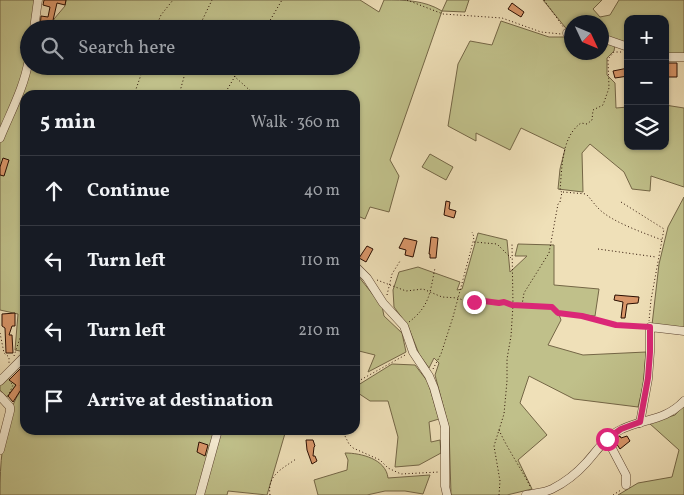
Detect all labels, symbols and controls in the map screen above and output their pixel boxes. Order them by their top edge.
north arrow [564,15,609,60]
map controls [624,15,669,150]
button: + [624,15,669,60]
search box [20,20,360,75]
icon: search [38,34,66,62]
text: Search here [78,35,175,61]
button: − [624,60,669,105]
button: layers [624,105,669,150]
text: 5 min [40,108,96,137]
text: Walk · 360 m [251,112,340,134]
icon: ahead [40,177,68,205]
text: Continue [87,178,170,204]
text: 40 m [304,180,340,202]
icon: left [40,247,68,275]
text: Turn left [87,248,166,274]
text: 110 m [301,250,340,272]
route end [463,291,486,314]
icon: left [40,317,68,345]
text: Turn left [87,318,166,344]
text: 210 m [298,320,340,342]
icon: arrive [40,387,68,415]
text: Arrive at destination [87,388,273,414]
route start [596,428,619,451]

